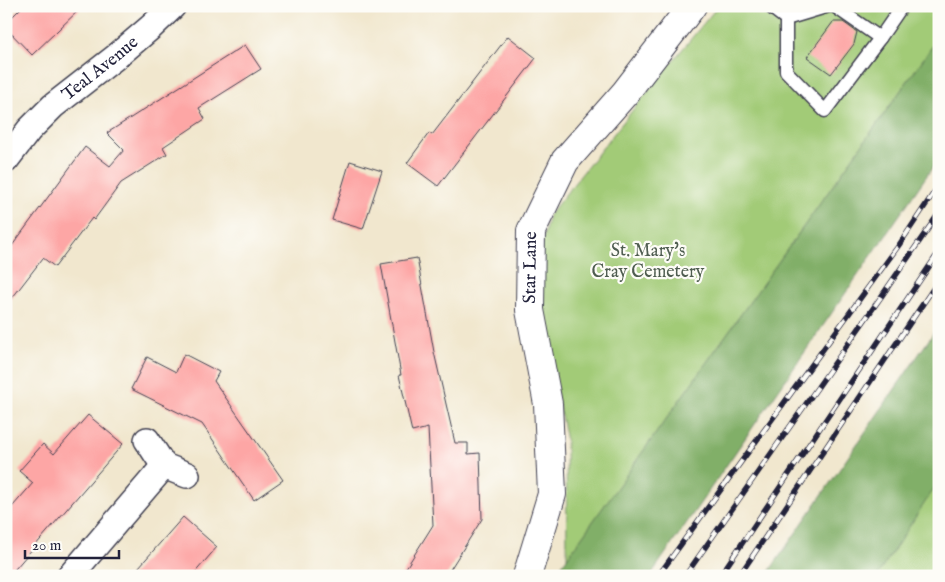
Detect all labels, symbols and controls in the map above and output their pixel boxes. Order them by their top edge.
street label: Teal Avenue [57,31,143,106]
street label: Star Lane [519,231,542,304]
park label: St. Mary's Cray Cemetery [592,240,705,284]
scale bar [25,527,119,559]
text: 20 m [32,536,62,555]

